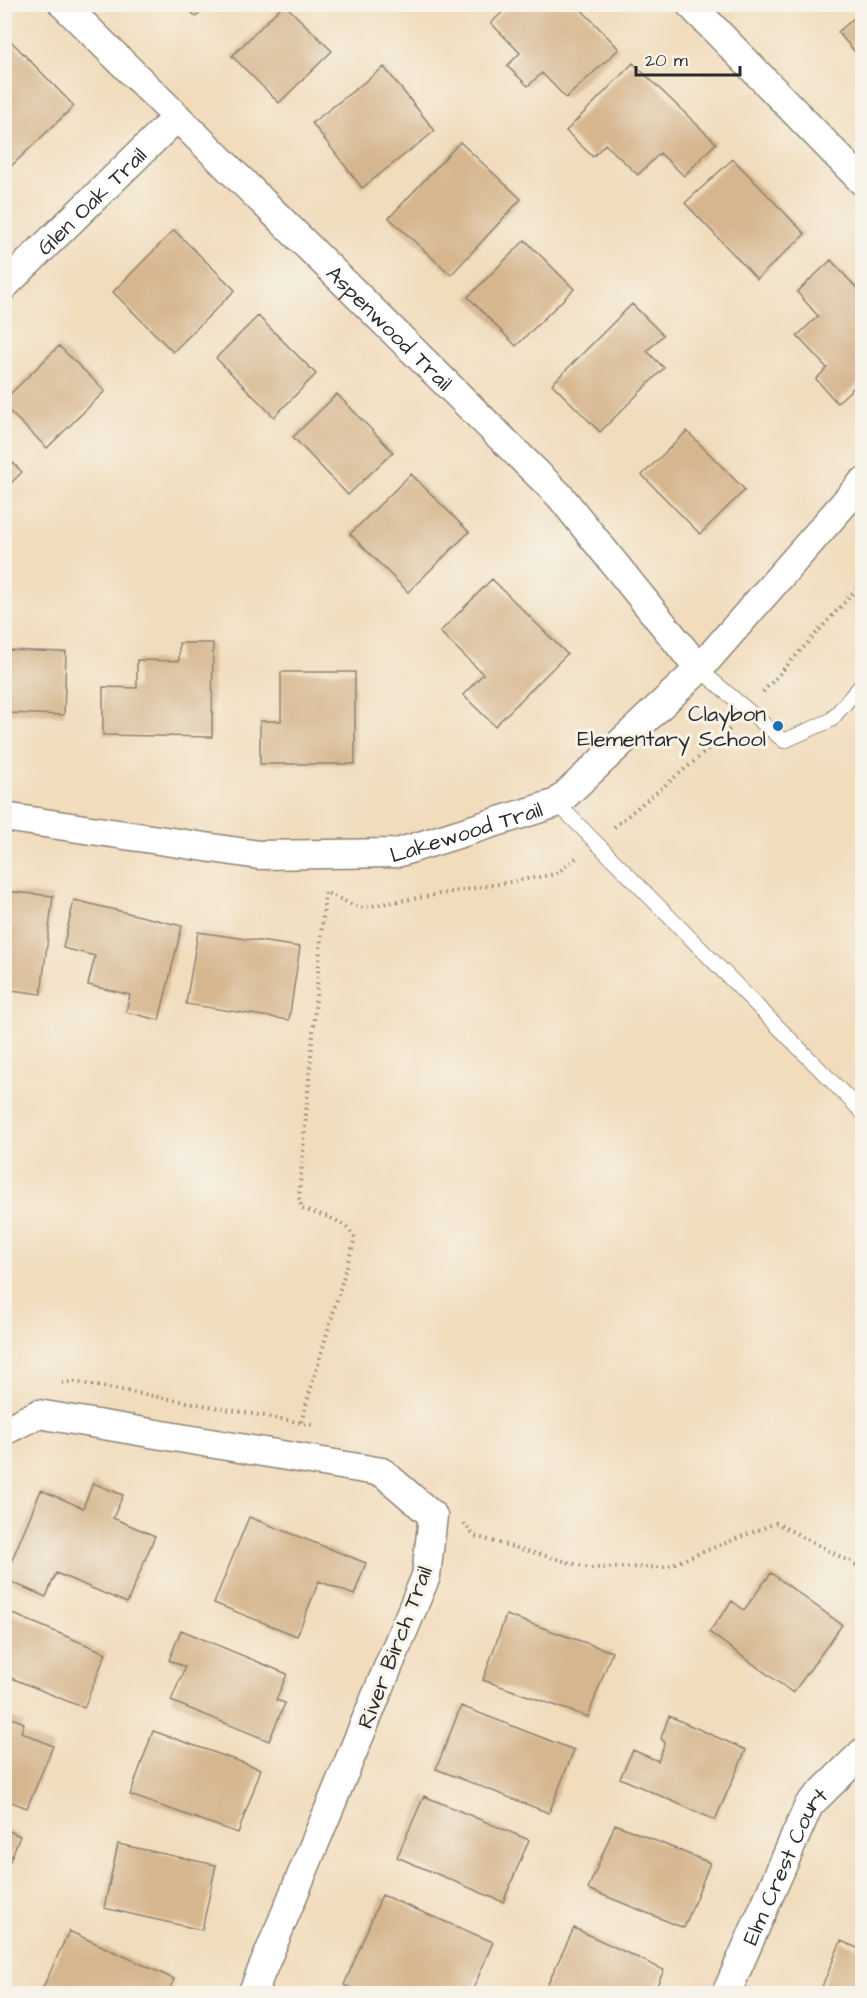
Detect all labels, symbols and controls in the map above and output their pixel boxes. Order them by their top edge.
scale bar [636,39,740,77]
text: 20 m [645,48,688,73]
street label: Glen Oak Trail [30,141,154,263]
street label: Aspenwood Trail [319,259,459,398]
place label: Claybon Elementary School [577,699,766,756]
marker: Claybon Elementary School [771,719,785,733]
street label: Lakewood Trail [386,794,547,871]
street label: River Birch Trail [350,1562,441,1733]
street label: Elm Crest Court [735,1781,835,1950]

